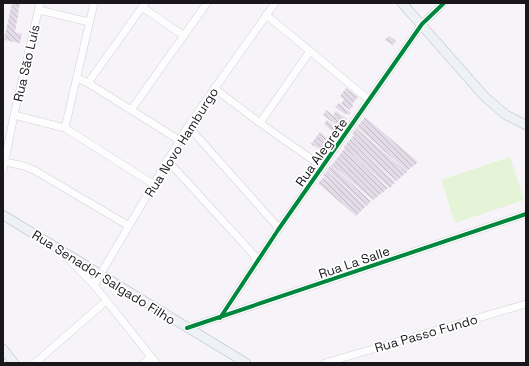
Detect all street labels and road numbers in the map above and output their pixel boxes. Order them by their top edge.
street label: Rua São Luís [9,23,44,103]
street label: Rua Novo Hamburgo [141,84,222,200]
street label: Rua Alegrete [292,115,351,190]
street label: Rua Senador Salgado Filho [29,226,179,329]
street label: Rua La Salle [316,242,392,283]
street label: Rua Passo Fundo [373,311,480,356]

